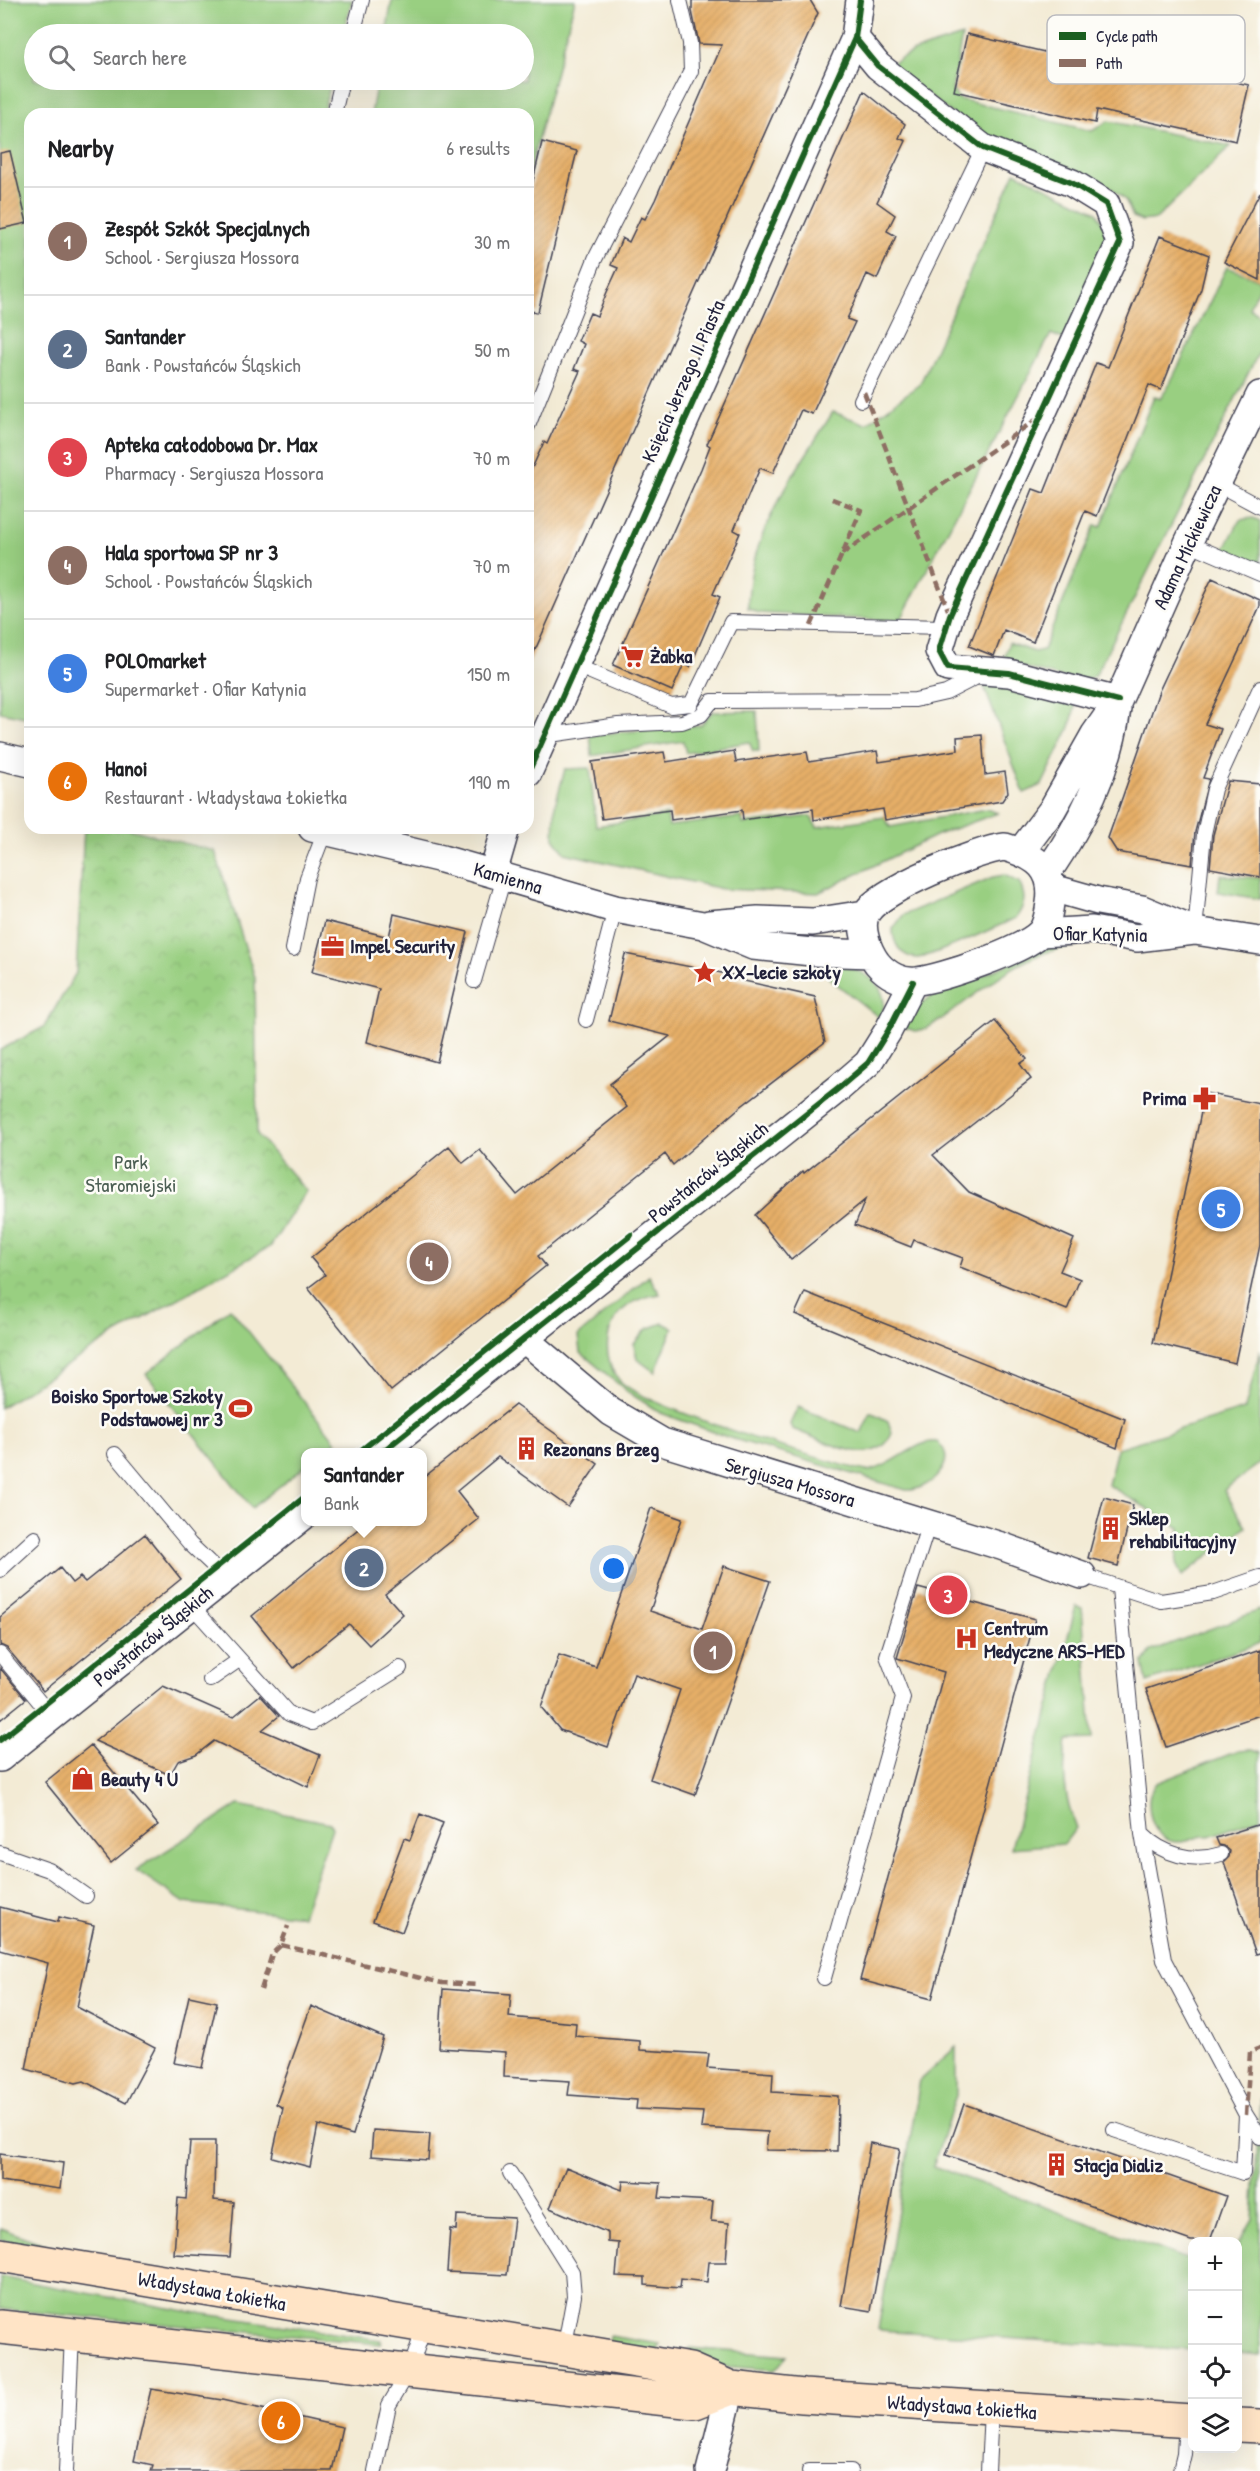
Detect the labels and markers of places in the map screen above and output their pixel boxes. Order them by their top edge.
place label: Żabka [650,642,693,669]
supermarket icon: Żabka [619,643,645,669]
place label: Impel Security [350,932,456,960]
office icon: Impel Security [319,933,345,959]
place label: XX-lecie szkoły [722,958,841,986]
place icon: XX-lecie szkoły [691,959,717,985]
place label: Prima [1143,1084,1186,1111]
pharmacy icon: Prima [1191,1085,1217,1111]
pin: 5 [1202,1186,1240,1232]
pin: 4 [410,1240,448,1284]
place label: Boisko Sportowe Szkoły Podstawowej nr 3 [51,1382,224,1432]
sports icon: Boisko Sportowe Szkoły Podstawowej nr 3 [228,1395,254,1421]
place label: Rezonans Brzeg [544,1435,659,1463]
building icon: Rezonans Brzeg [513,1436,539,1462]
place label: Sklep rehabilitacyjny [1129,1504,1237,1555]
building icon: Sklep rehabilitacyjny [1098,1516,1124,1542]
pin: 2 [344,1546,384,1590]
pin: 3 [928,1572,968,1618]
place label: Centrum Medyczne ARS-MED [984,1614,1125,1665]
hospital icon: Centrum Medyczne ARS-MED [953,1626,979,1652]
pin: 1 [694,1628,732,1674]
place label: Beauty 4 U [101,1765,178,1793]
shop icon: Beauty 4 U [70,1766,96,1792]
place label: Stacja Dializ [1074,2151,1163,2178]
building icon: Stacja Dializ [1043,2152,1069,2178]
pin: 6 [262,2398,300,2444]

